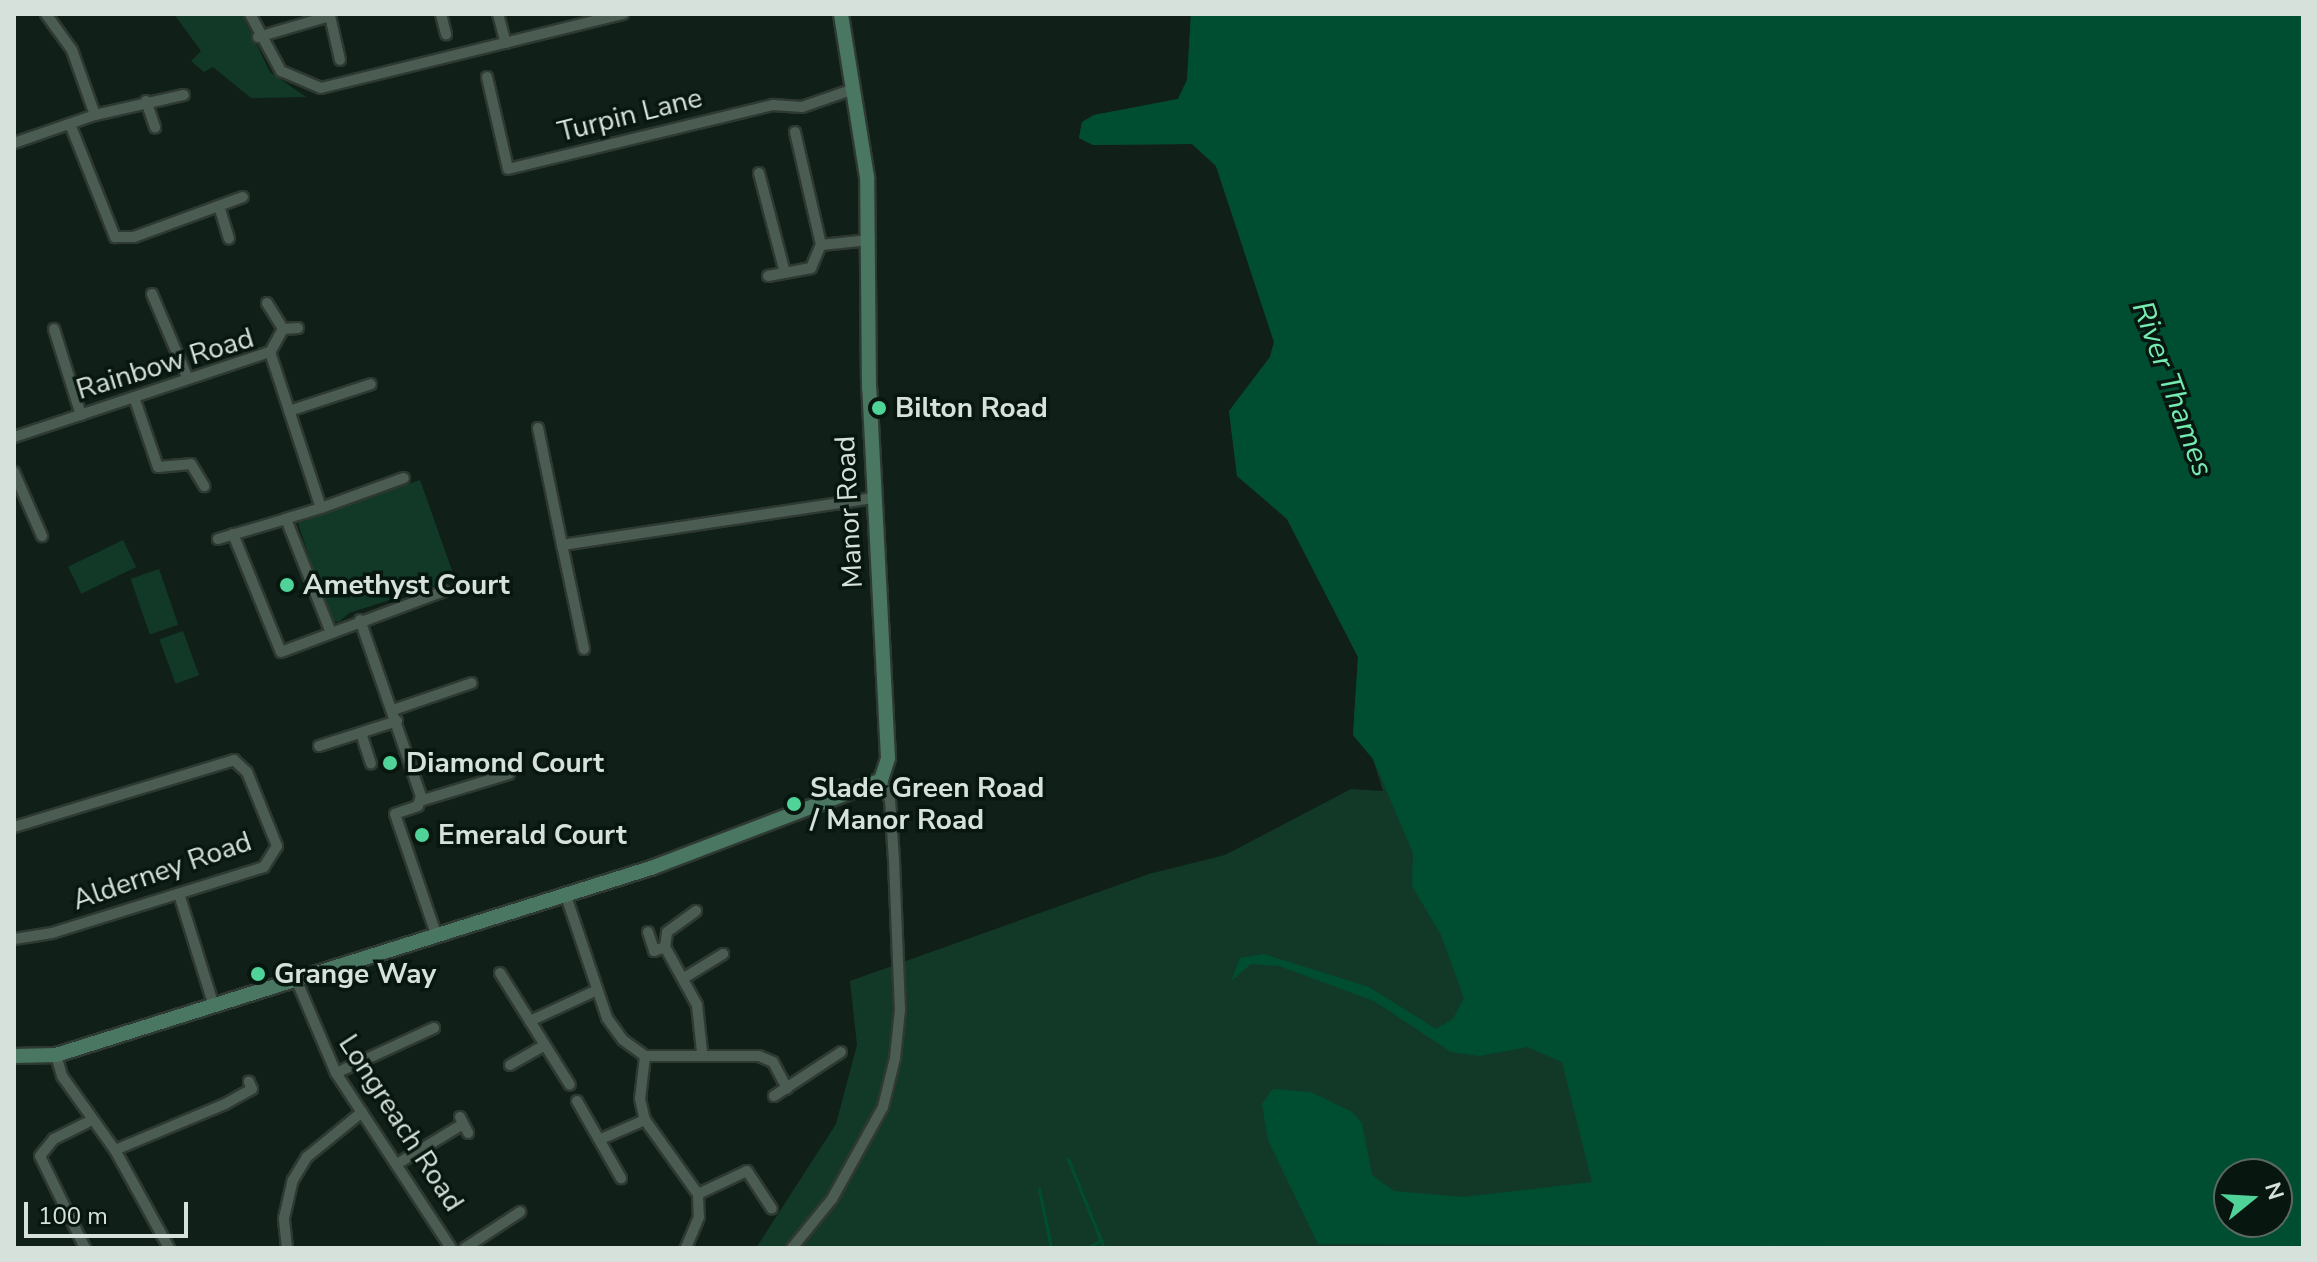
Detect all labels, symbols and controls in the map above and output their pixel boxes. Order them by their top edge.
street label: Turpin Lane [554,81,706,149]
water label: River Thames [2124,297,2220,481]
street label: Rainbow Road [72,321,258,407]
place label: Bilton Road [895,391,1048,425]
marker: Bilton Road [870,399,888,417]
street label: Manor Road [828,435,870,589]
place label: Amethyst Court [303,568,510,602]
marker: Amethyst Court [278,576,296,594]
place label: Diamond Court [406,746,604,780]
marker: Diamond Court [381,754,399,772]
place label: Slade Green Road / Manor Road [810,771,1044,837]
marker: Slade Green Road / Manor Road [785,795,803,813]
place label: Emerald Court [438,818,627,852]
street label: Alderney Road [68,825,256,917]
marker: Emerald Court [413,826,431,844]
place label: Grange Way [274,957,436,991]
marker: Grange Way [249,965,267,983]
street label: Longreach Road [331,1028,471,1218]
north arrow [2213,1158,2293,1238]
text: N [2257,1179,2291,1204]
scale bar [28,1186,192,1236]
text: 100 m [38,1200,108,1232]

